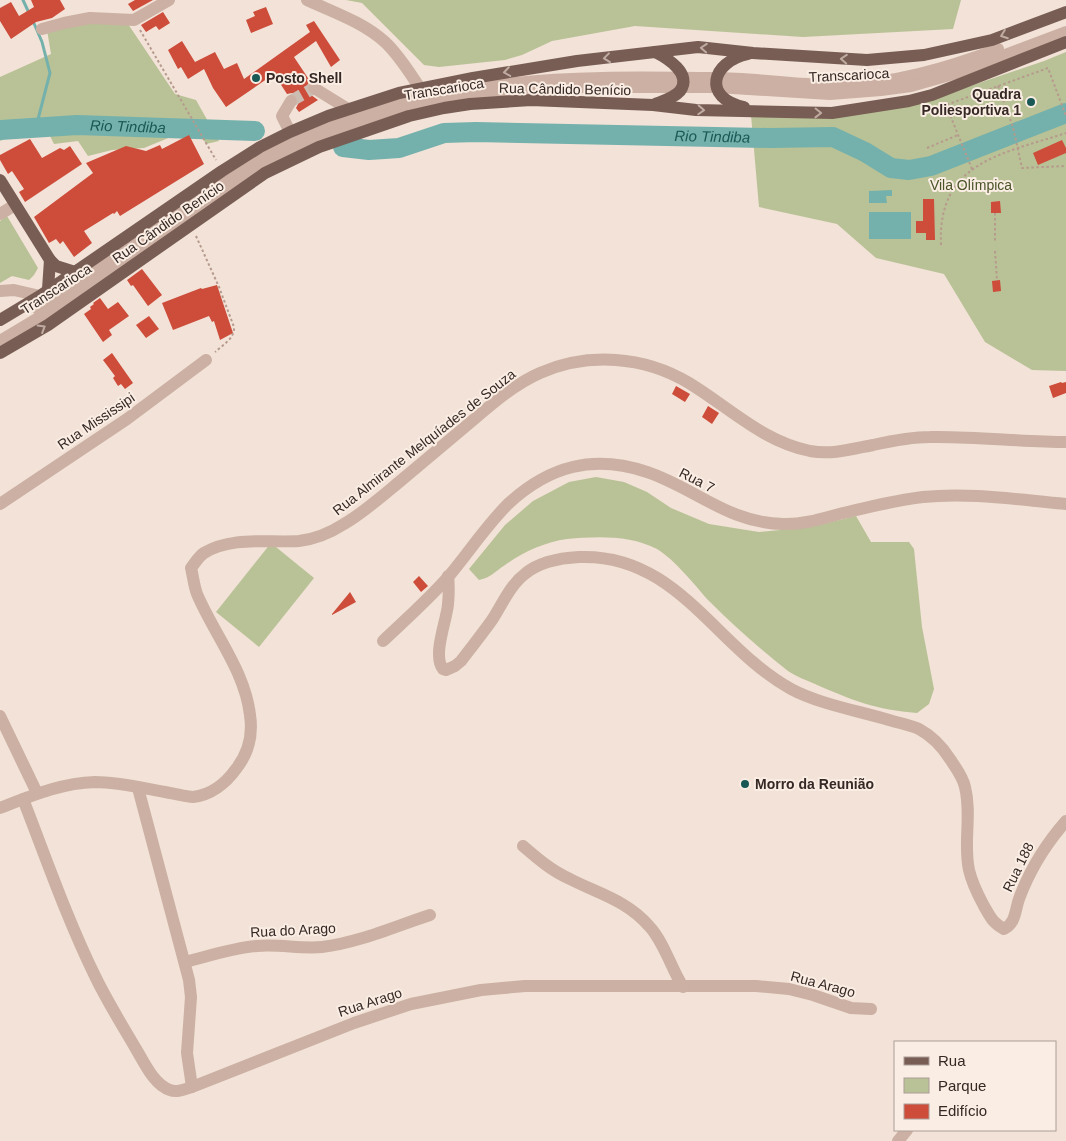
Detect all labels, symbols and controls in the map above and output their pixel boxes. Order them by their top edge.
one-way arrow [1000,29,1009,40]
one-way arrow [700,42,708,53]
one-way arrow [603,52,611,63]
one-way arrow [840,54,848,65]
street label: Transcarioca [808,65,890,85]
one-way arrow [502,67,511,77]
place label: Posto Shell [266,70,342,86]
marker: Posto Shell [250,72,262,84]
street label: Transcarioca [403,75,485,103]
street label: Rua Cândido Benício [499,80,631,98]
place label: Quadra Poliesportiva 1 [921,86,1021,118]
marker: Quadra Poliesportiva 1 [1025,96,1037,108]
one-way arrow [698,105,706,115]
one-way arrow [814,108,822,118]
water label: Rio Tindiba [90,116,166,136]
water label: Rio Tindiba [674,127,750,146]
street label: Rua Cândido Benício [109,177,227,266]
park label: Vila Olímpica [930,177,1012,193]
street label: Transcarioca [18,260,94,318]
one-way arrow [37,325,46,335]
street label: Rua Almirante Melquíades de Souza [330,366,519,518]
street label: Rua Mississipi [54,389,138,453]
street label: Rua 7 [677,464,717,496]
place label: Morro da Reunião [755,776,874,792]
marker: Morro da Reunião [739,778,751,790]
street label: Rua 188 [999,840,1037,894]
street label: Rua do Arago [250,920,336,940]
street label: Rua Arago [789,968,857,1000]
street label: Rua Arago [336,984,404,1020]
legend [894,1041,1056,1131]
text: Rua [938,1052,966,1069]
text: Parque [938,1077,986,1094]
text: Edifício [938,1102,987,1119]

